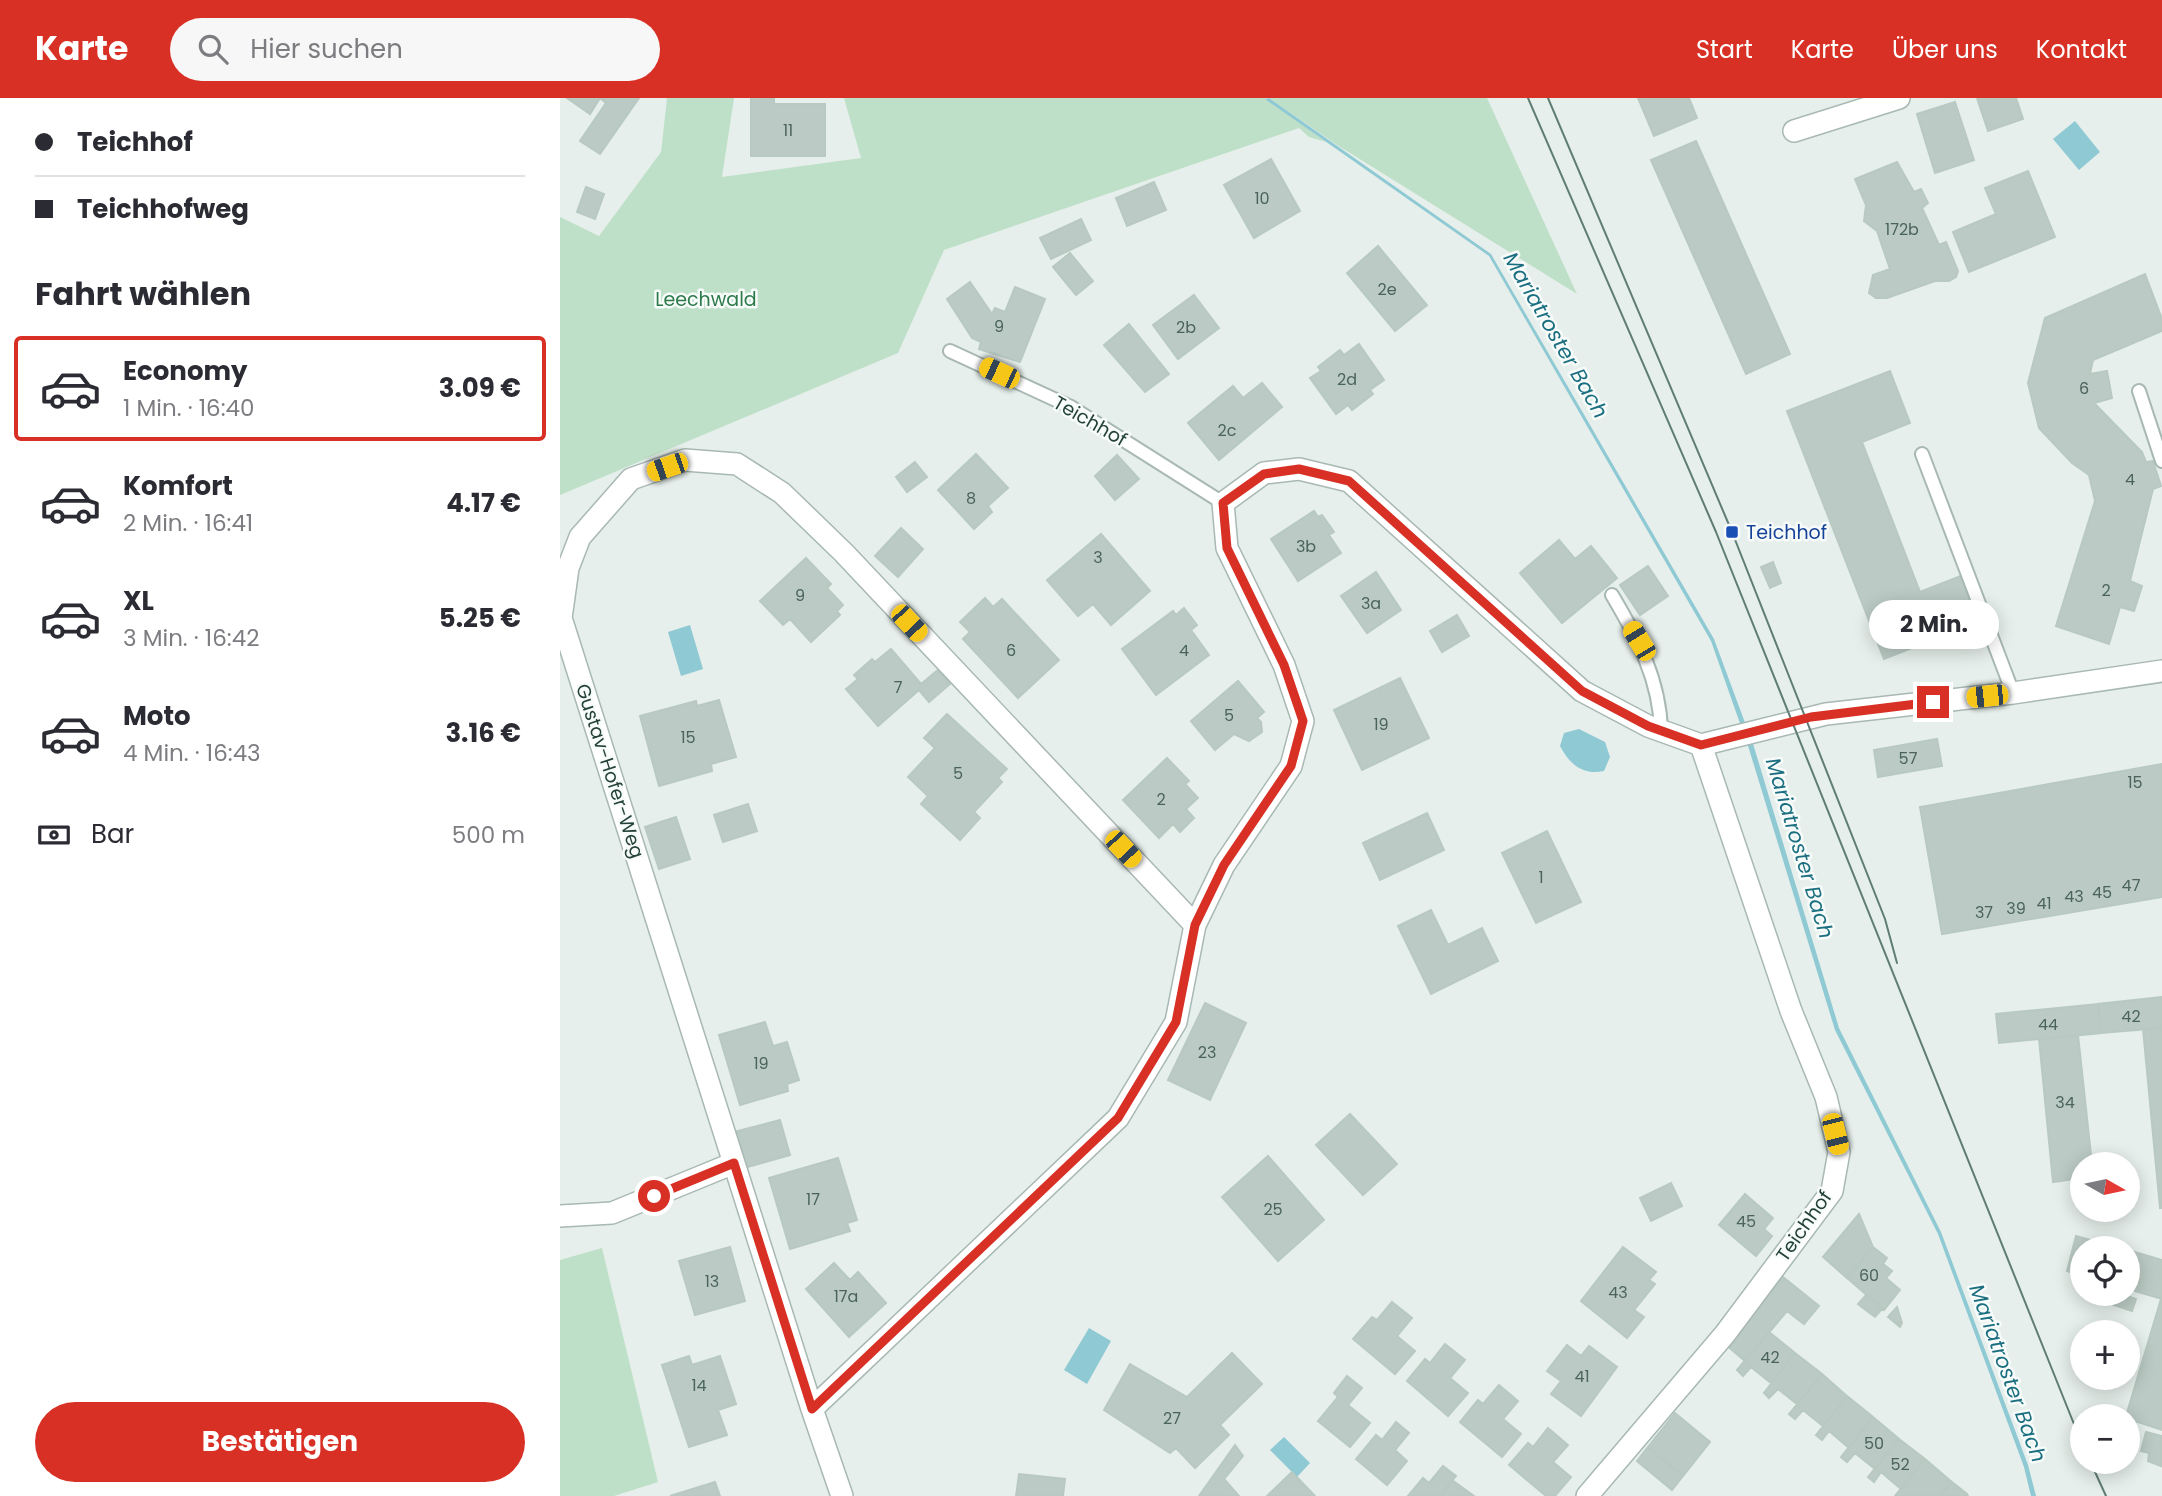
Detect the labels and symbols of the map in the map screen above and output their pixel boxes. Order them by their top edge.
house number: 11 [783,119,793,142]
house number: 10 [1254,187,1270,210]
house number: 172b [1885,218,1919,241]
water label: Mariatroster Bach [1497,247,1615,423]
house number: 2e [1377,278,1397,301]
park label: Leechwald [655,286,757,313]
house number: 9 [994,315,1004,338]
house number: 2b [1176,316,1196,339]
car [976,355,1023,391]
house number: 2d [1337,368,1357,391]
house number: 6 [2079,377,2089,400]
street label: Teichhof [1048,389,1132,453]
house number: 2c [1218,419,1237,442]
car [644,450,691,484]
house number: 4 [2125,468,2135,491]
house number: 8 [966,487,976,510]
place label: Teichhof [1746,519,1827,546]
marker: Teichhof [1724,524,1740,540]
house number: 3b [1296,535,1316,558]
house number: 3 [1093,546,1103,569]
house number: 2 [2101,579,2111,602]
house number: 9 [795,584,805,607]
house number: 3a [1361,592,1381,615]
car [887,600,932,646]
callout: 2 Min. [1868,601,1998,650]
car [1620,618,1659,664]
house number: 6 [1006,639,1016,662]
house number: 4 [1179,639,1189,662]
house number: 7 [894,676,903,699]
street label: Gustav-Hofer-Weg [569,680,651,862]
car [1966,683,2009,709]
route end [1917,686,1949,718]
house number: 5 [1224,704,1234,727]
house number: 19 [1373,713,1389,736]
house number: 15 [680,726,696,749]
house number: 57 [1899,747,1918,770]
water label: Mariatroster Bach [1759,754,1841,942]
house number: 5 [953,762,963,785]
house number: 15 [2127,771,2143,794]
house number: 2 [1156,788,1166,811]
car [1101,826,1146,872]
house number: 1 [1538,866,1544,889]
house number: 47 [2122,874,2141,897]
house number: 45 [2092,881,2112,904]
house number: 43 [2064,885,2084,908]
house number: 41 [2036,892,2052,915]
house number: 39 [2006,897,2026,920]
house number: 37 [1975,901,1993,924]
house number: 42 [2121,1005,2141,1028]
house number: 44 [2038,1013,2058,1036]
house number: 23 [1198,1041,1216,1064]
house number: 19 [753,1052,769,1075]
house number: 34 [2055,1091,2075,1114]
car [1820,1111,1851,1157]
north arrow [2070,1152,2140,1222]
route start [638,1180,670,1212]
street label: Teichhof [1770,1185,1838,1267]
house number: 17 [806,1188,820,1211]
house number: 25 [1263,1198,1283,1221]
house number: 45 [1736,1210,1756,1233]
house number: 60 [1859,1264,1879,1287]
house number: 13 [705,1270,719,1293]
water label: Mariatroster Bach [1962,1280,2054,1466]
house number: 43 [1608,1281,1628,1304]
house number: 17a [834,1285,858,1308]
house number: 42 [1760,1346,1780,1369]
house number: 41 [1574,1365,1590,1388]
house number: 14 [691,1374,707,1397]
house number: 27 [1163,1407,1181,1430]
house number: 50 [1864,1432,1884,1455]
house number: 52 [1890,1453,1910,1476]

